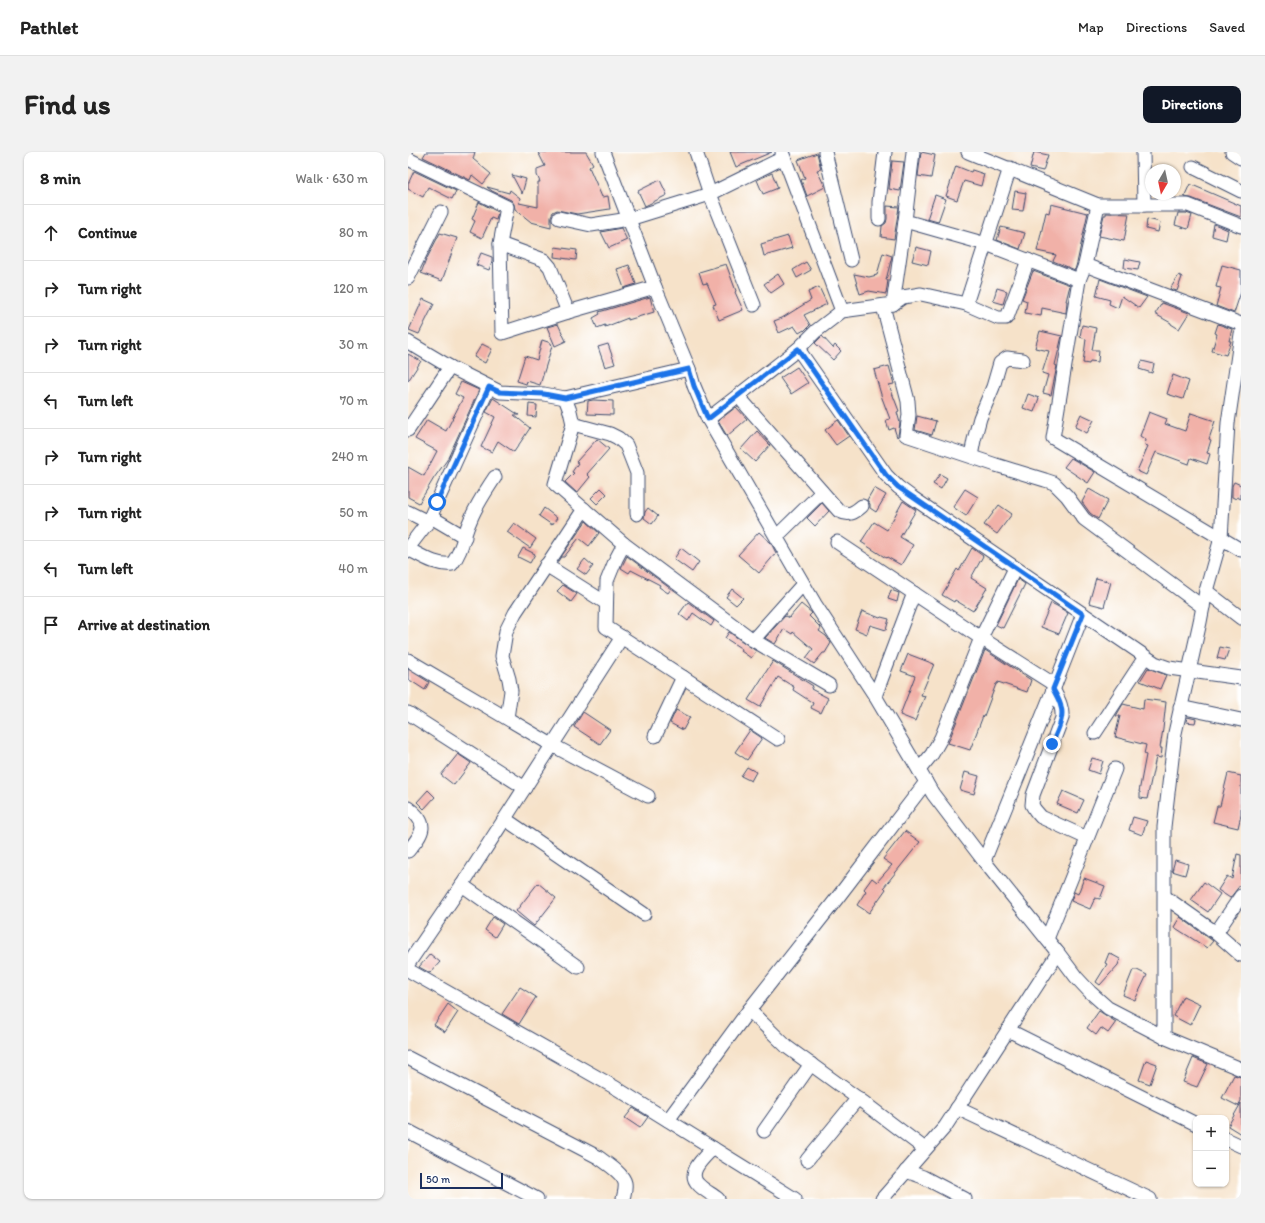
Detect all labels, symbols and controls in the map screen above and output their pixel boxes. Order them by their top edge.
text: Pathlet [20,16,78,39]
text: Map [1078,19,1104,36]
text: Directions [1126,19,1187,36]
text: Saved [1209,19,1245,36]
button: Directions [1143,86,1241,123]
text: Find us [24,87,111,121]
north arrow [1145,164,1181,200]
text: 8 min [40,168,81,188]
text: Walk · 630 m [295,171,368,186]
icon: ahead [40,222,62,244]
text: Continue [78,224,137,242]
text: 80 m [339,225,368,240]
icon: right [40,278,62,300]
text: Turn right [78,280,142,298]
text: 120 m [333,281,368,296]
icon: right [40,334,62,356]
text: Turn right [78,336,142,354]
text: 30 m [339,337,368,352]
icon: left [40,390,62,412]
text: Turn left [78,392,133,410]
text: 70 m [340,393,368,408]
icon: right [40,446,62,468]
text: Turn right [78,448,142,466]
text: 240 m [331,449,368,464]
route start [428,493,446,511]
icon: right [40,502,62,524]
text: Turn right [78,504,142,522]
text: 50 m [339,505,368,520]
icon: left [40,558,62,580]
text: Turn left [78,560,133,578]
text: 40 m [338,561,368,576]
icon: arrive [40,614,62,636]
text: Arrive at destination [78,616,210,634]
route end [1043,735,1061,753]
map controls [1193,1115,1229,1187]
button: + [1193,1115,1229,1151]
button: − [1193,1151,1229,1187]
scale bar [420,1171,503,1190]
text: 50 m [426,1173,450,1186]

